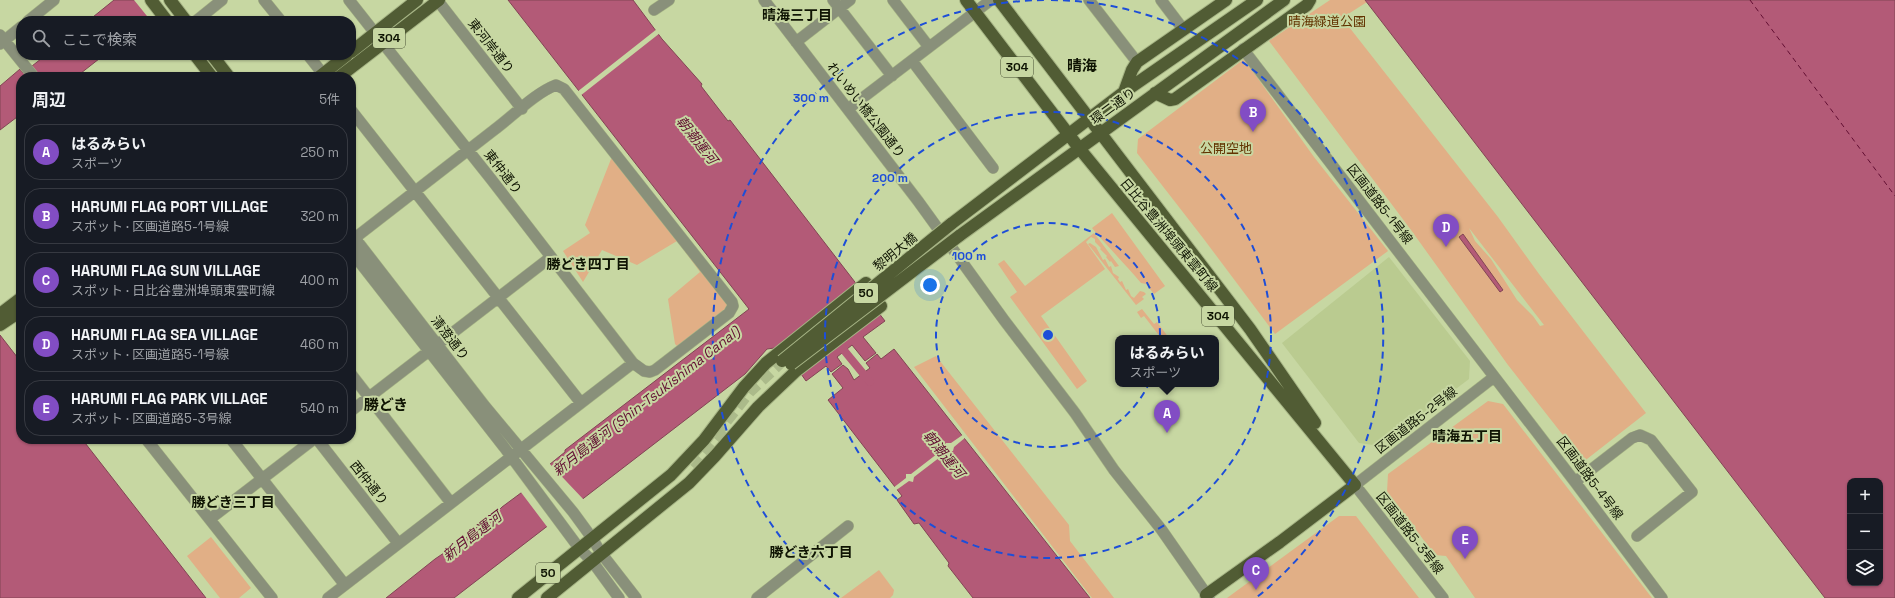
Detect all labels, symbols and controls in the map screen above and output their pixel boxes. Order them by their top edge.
district label: 晴海三丁目 [762,6,832,24]
park label: 晴海緑道公園 [1288,13,1366,30]
street label: 東河岸通り [464,15,518,77]
search box [16,16,356,60]
icon: search [30,27,52,49]
road number: 304 [373,28,405,48]
text: ここで検索 [62,30,137,49]
district label: 晴海 [1067,56,1097,75]
road number: 304 [1001,57,1033,77]
street label: れいめい橋公園通り [823,59,909,161]
street label: 環二通り [1087,84,1139,128]
text: 周辺 [32,89,66,111]
text: 300 m [793,90,829,106]
text: 5件 [319,91,340,108]
pin: B [1240,99,1266,132]
water label: 朝潮運河 [673,112,723,170]
text: はるみらい [71,134,146,153]
park label: 公開空地 [1200,140,1252,157]
text: A [42,144,50,161]
text: 250 m [301,144,339,161]
street label: 東仲通り [480,146,526,198]
text: スポーツ [71,155,123,172]
street label: 区画道路5-1号線 [1343,160,1417,248]
text: 200 m [872,170,908,186]
street label: 日比谷豊洲埠頭東雲町線 [1117,175,1221,295]
text: HARUMI FLAG PORT VILLAGE [71,197,268,216]
text: B [42,208,50,225]
text: 320 m [300,208,339,225]
pin: D [1433,214,1459,247]
text: スポット · 区画道路5-1号線 [71,218,229,235]
street label: 黎明大橋 [869,229,921,275]
text: 100 m [952,248,986,264]
district label: 勝どき四丁目 [546,255,630,273]
text: HARUMI FLAG SUN VILLAGE [71,261,260,280]
text: C [42,272,50,289]
text: 400 m [300,272,339,289]
your location [920,275,940,295]
text: スポット · 日比谷豊洲埠頭東雲町線 [71,282,275,299]
road number: 50 [854,283,878,303]
road number: 304 [1202,306,1234,326]
street label: 清澄通り [427,312,473,364]
water label: 新月島運河 (Shin-Tsukishima Canal) [549,321,745,480]
text: HARUMI FLAG SEA VILLAGE [71,325,258,344]
centre of rings [1041,328,1055,342]
popup [1115,335,1219,387]
text: D [42,336,50,353]
text: 460 m [300,336,339,353]
text: はるみらい [1129,343,1205,362]
text: スポット · 区画道路5-1号線 [71,346,229,363]
text: スポーツ [1129,364,1181,381]
street label: 区画道路5-2号線 [1372,383,1460,457]
text: HARUMI FLAG PARK VILLAGE [71,389,268,408]
district label: 勝どき [364,395,408,414]
text: E [42,400,50,417]
text: 540 m [300,400,339,417]
pin: A [1154,400,1180,433]
text: スポット · 区画道路5-3号線 [71,410,232,427]
water label: 朝潮運河 [919,427,971,484]
district label: 晴海五丁目 [1432,427,1502,445]
street label: 区画道路5-4号線 [1553,433,1627,523]
street label: 西仲通り [346,457,392,509]
map controls [1847,478,1883,586]
button: + [1847,478,1883,514]
street label: 区画道路5-3号線 [1373,489,1447,577]
district label: 勝どき三丁目 [191,493,275,511]
water label: 新月島運河 [439,506,507,565]
button: − [1847,514,1883,550]
pin: E [1452,526,1478,559]
district label: 勝どき六丁目 [769,543,853,561]
button: layers [1847,550,1883,586]
pin: C [1243,557,1269,590]
road number: 50 [536,563,560,583]

